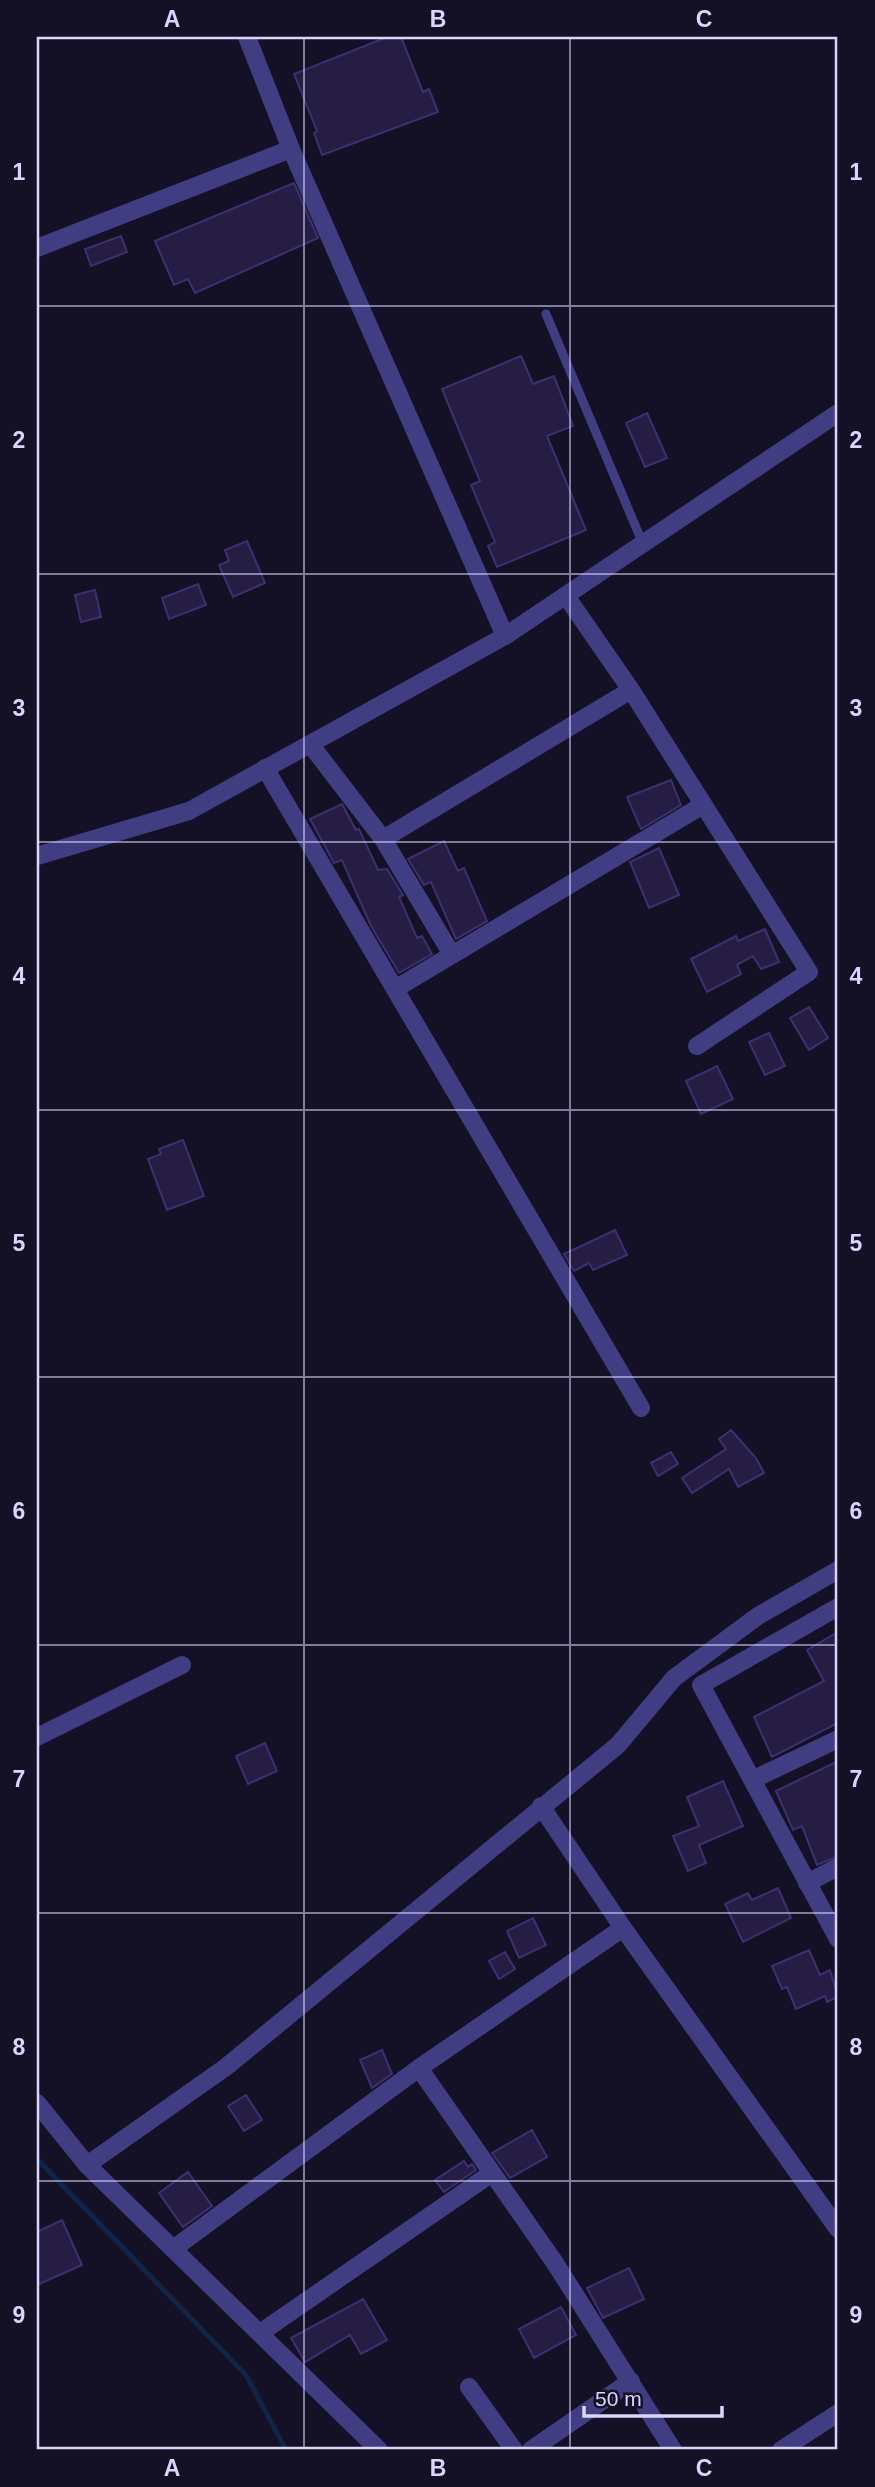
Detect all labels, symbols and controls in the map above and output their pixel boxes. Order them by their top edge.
text: A [164,6,180,32]
text: B [430,6,446,32]
text: C [696,6,712,32]
text: 1 [13,159,26,185]
text: 1 [850,159,863,185]
text: 2 [13,427,25,453]
text: 2 [850,427,862,453]
text: 3 [13,695,25,721]
text: 3 [850,695,862,721]
text: 4 [13,963,26,989]
text: 4 [850,963,863,989]
text: 5 [13,1230,26,1256]
text: 5 [850,1230,863,1256]
text: 6 [13,1498,25,1524]
text: 6 [850,1498,862,1524]
text: 7 [13,1766,25,1792]
text: 7 [850,1766,862,1792]
text: 8 [13,2034,26,2060]
text: 8 [850,2034,863,2060]
text: 9 [13,2302,25,2328]
text: 9 [850,2302,862,2328]
scale bar [584,2375,723,2419]
text: 50 m [595,2387,642,2410]
text: A [164,2455,180,2481]
text: B [430,2455,446,2481]
text: C [696,2455,712,2481]

